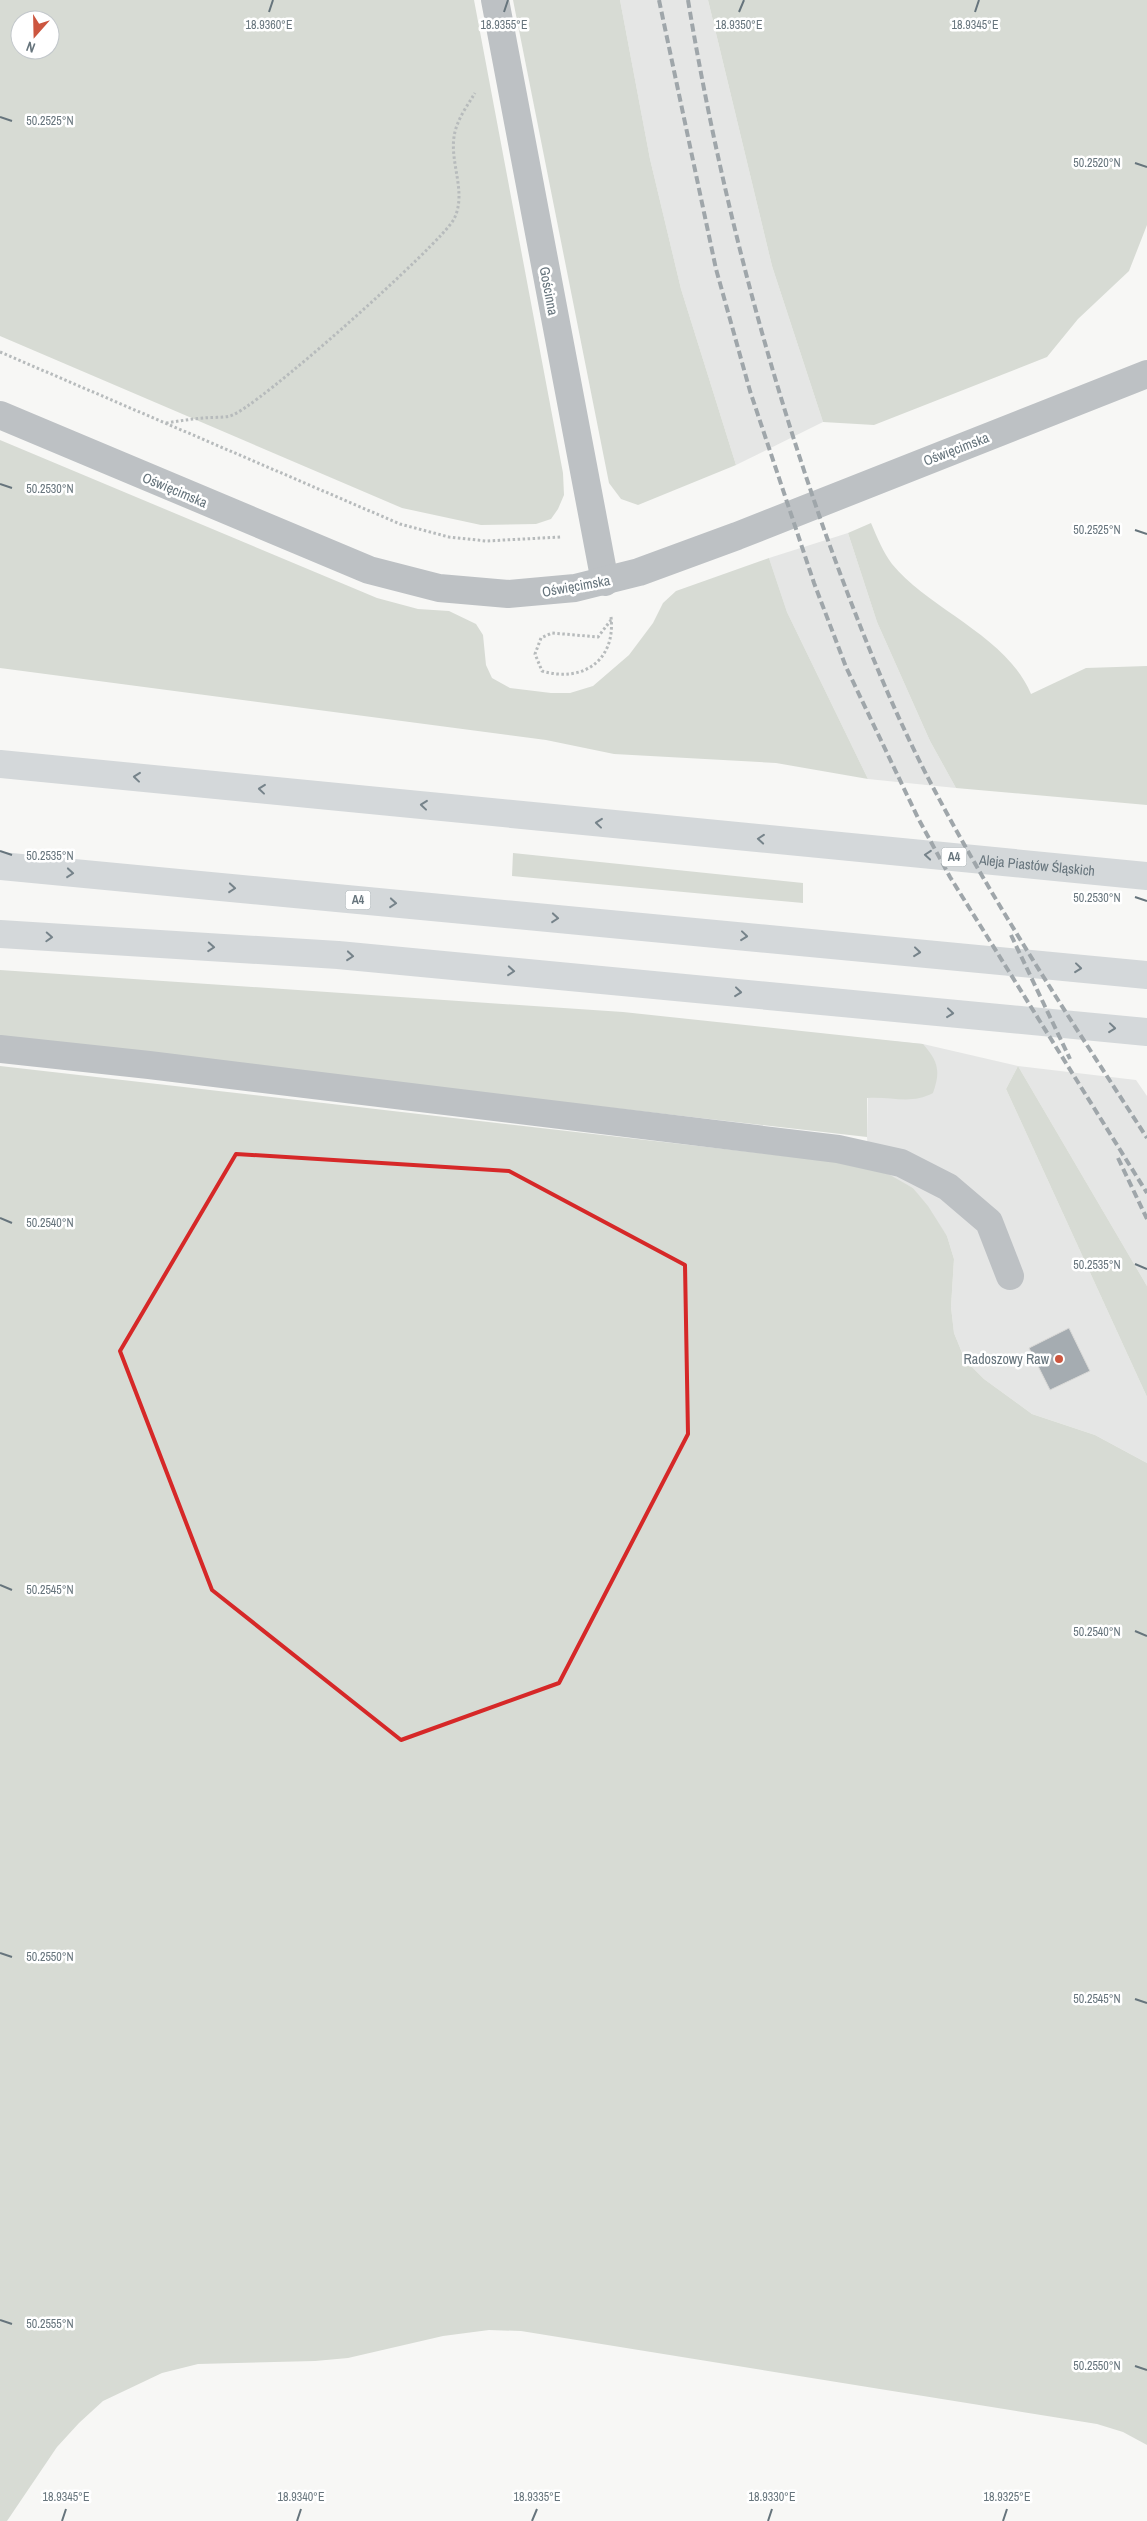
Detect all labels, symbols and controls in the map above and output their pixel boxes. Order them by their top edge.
north arrow [10,10,60,60]
text: 18.9360°E [246,17,292,33]
text: 18.9355°E [481,17,527,33]
text: 18.9350°E [716,17,762,33]
text: 18.9345°E [952,17,998,33]
text: N [24,37,38,57]
text: 50.2525°N [26,113,74,129]
text: 50.2520°N [1073,155,1121,171]
street label: Gościnna [535,265,563,317]
street label: Oświęcimska [921,428,992,470]
street label: Oświęcimska [140,468,211,512]
text: 50.2530°N [26,481,74,497]
text: 50.2525°N [1073,522,1121,538]
street label: Oświęcimska [541,571,612,601]
one-way arrow [132,772,140,783]
one-way arrow [258,784,266,795]
one-way arrow [420,800,428,811]
one-way arrow [595,818,603,829]
one-way arrow [757,834,765,845]
text: 50.2535°N [26,848,74,864]
road number: A4 [942,848,966,866]
one-way arrow [923,850,931,861]
street label: Aleja Piastów Śląskich [977,851,1096,880]
one-way arrow [66,867,74,878]
one-way arrow [228,882,236,893]
road number: A4 [346,890,370,910]
text: 50.2530°N [1073,890,1121,906]
one-way arrow [390,897,398,908]
one-way arrow [552,912,560,923]
one-way arrow [740,930,748,941]
one-way arrow [45,932,53,943]
one-way arrow [207,941,215,952]
one-way arrow [913,946,921,957]
one-way arrow [346,950,354,961]
one-way arrow [1075,962,1083,973]
one-way arrow [508,965,516,976]
one-way arrow [735,986,743,997]
one-way arrow [946,1007,954,1018]
one-way arrow [1108,1023,1116,1034]
text: 50.2540°N [26,1215,74,1231]
text: 50.2535°N [1073,1257,1121,1273]
place label: Radoszowy Raw [964,1350,1050,1368]
marker: Radoszowy Raw [1053,1353,1065,1365]
text: 50.2545°N [26,1582,74,1598]
text: 50.2540°N [1073,1624,1121,1640]
text: 50.2550°N [26,1949,74,1965]
text: 50.2545°N [1073,1991,1121,2007]
text: 50.2555°N [26,2316,74,2332]
text: 50.2550°N [1073,2358,1121,2374]
text: 18.9345°E [43,2489,89,2505]
text: 18.9340°E [278,2489,324,2505]
text: 18.9335°E [514,2489,560,2505]
text: 18.9330°E [749,2489,795,2505]
text: 18.9325°E [984,2489,1030,2505]

